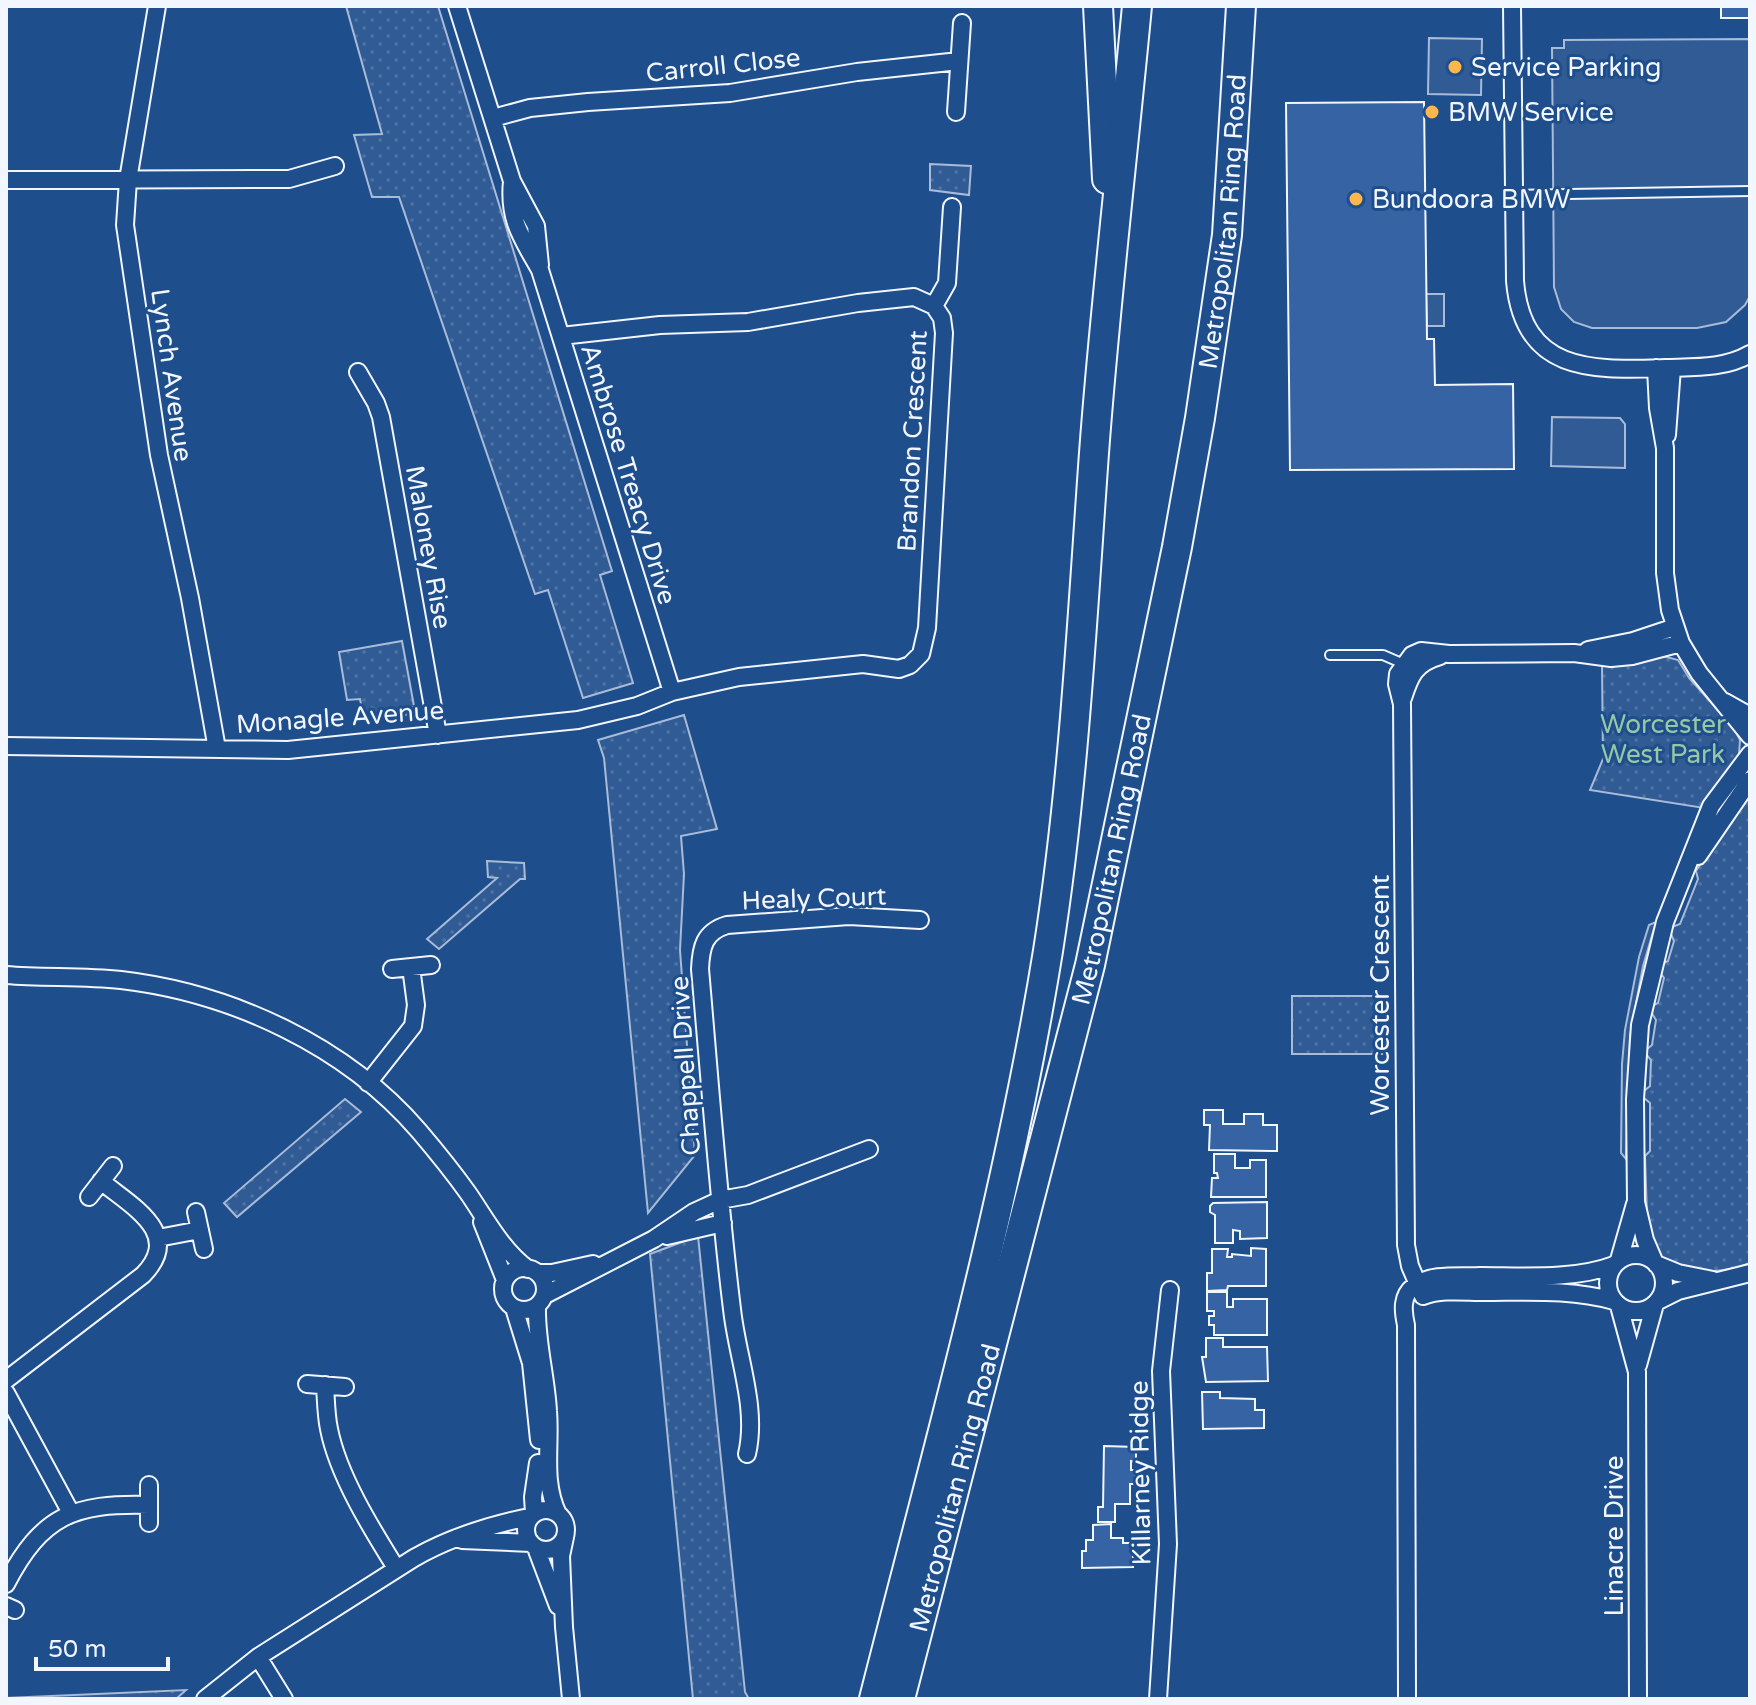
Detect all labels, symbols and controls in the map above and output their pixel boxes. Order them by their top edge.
street label: Carroll Close [644,42,802,89]
place label: Service Parking [1471,52,1661,83]
marker: Service Parking [1446,58,1464,76]
street label: Metropolitan Ring Road [1192,73,1253,371]
place label: BMW Service [1448,97,1614,128]
marker: BMW Service [1423,103,1441,121]
place label: Bundoora BMW [1372,184,1570,215]
marker: Bundoora BMW [1347,190,1365,208]
street label: Lynch Avenue [144,287,199,464]
street label: Brandon Crescent [891,329,934,552]
street label: Ambrose Treacy Drive [574,340,683,608]
street label: Maloney Rise [399,463,458,631]
street label: Monagle Avenue [235,695,445,740]
park label: Worcester West Park [1600,709,1726,770]
street label: Metropolitan Ring Road [1065,711,1158,1008]
street label: Worcester Crescent [1365,874,1396,1116]
street label: Healy Court [741,880,887,917]
street label: Chappell Drive [664,975,707,1157]
street label: Metropolitan Ring Road [903,1341,1007,1636]
street label: Killarney Ridge [1123,1380,1158,1566]
street label: Linacre Drive [1599,1456,1630,1616]
scale bar [36,1621,168,1671]
text: 50 m [48,1635,106,1664]

